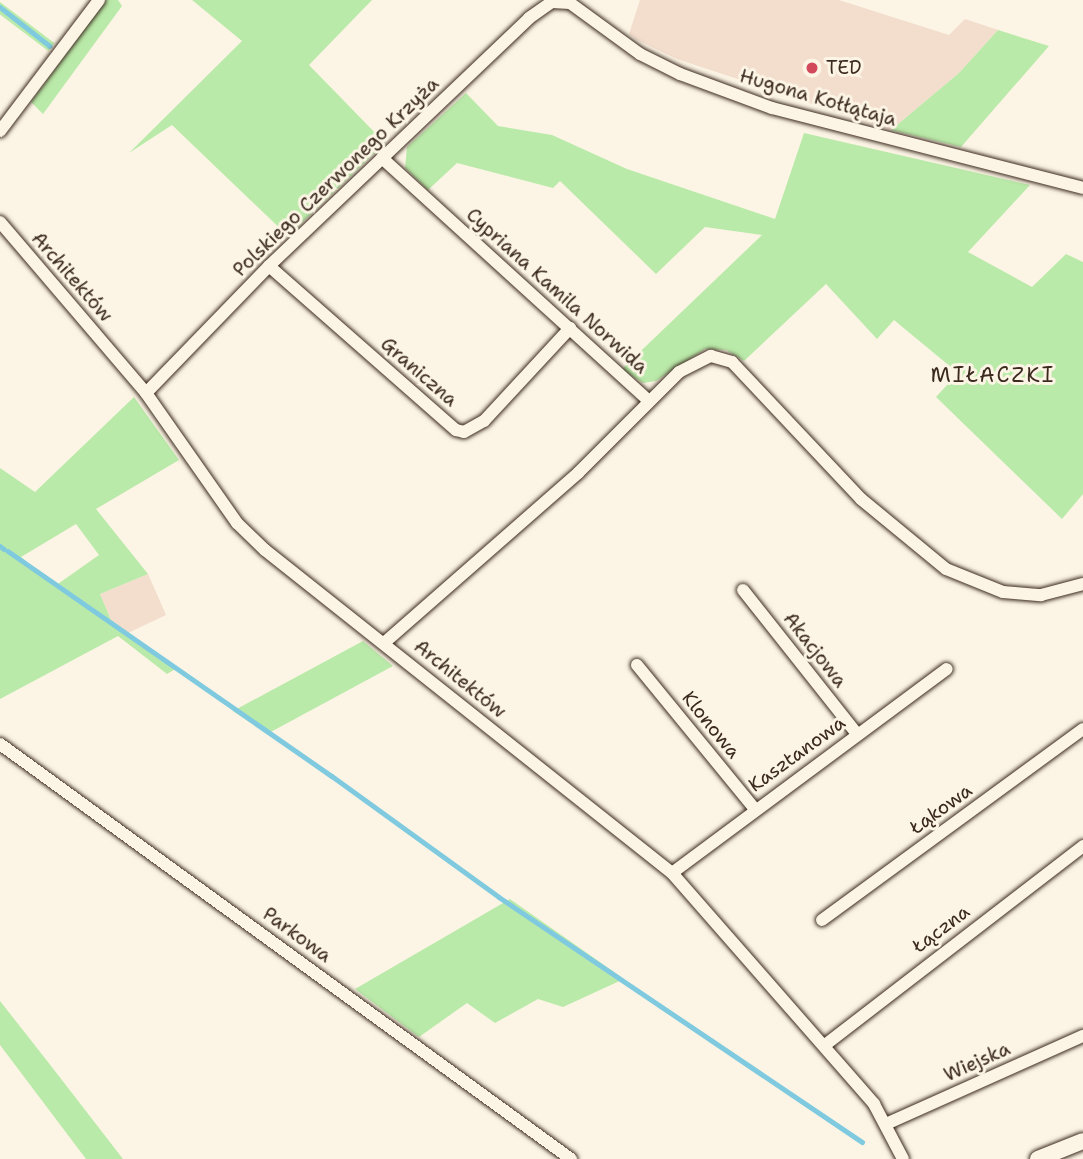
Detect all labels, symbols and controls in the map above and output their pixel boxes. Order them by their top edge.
place label: TED [826,57,862,79]
marker: TED [804,60,820,76]
street label: Hugona Kołłątaja [737,65,899,131]
street label: Polskiego Czerwonego Krzyża [228,73,444,281]
street label: Cypriana Kamila Norwida [462,203,652,379]
street label: Architektów [27,227,117,327]
street label: Graniczna [376,333,462,411]
district label: MIŁACZKI [932,362,1054,388]
street label: Akacjowa [779,608,851,692]
street label: Architektów [409,635,511,723]
street label: Klonowa [677,687,745,763]
street label: Kasztanowa [744,711,850,797]
street label: Łąkowa [905,779,977,839]
street label: Łączna [908,900,974,958]
street label: Parkowa [258,903,336,967]
street label: Wiejska [940,1037,1014,1087]

